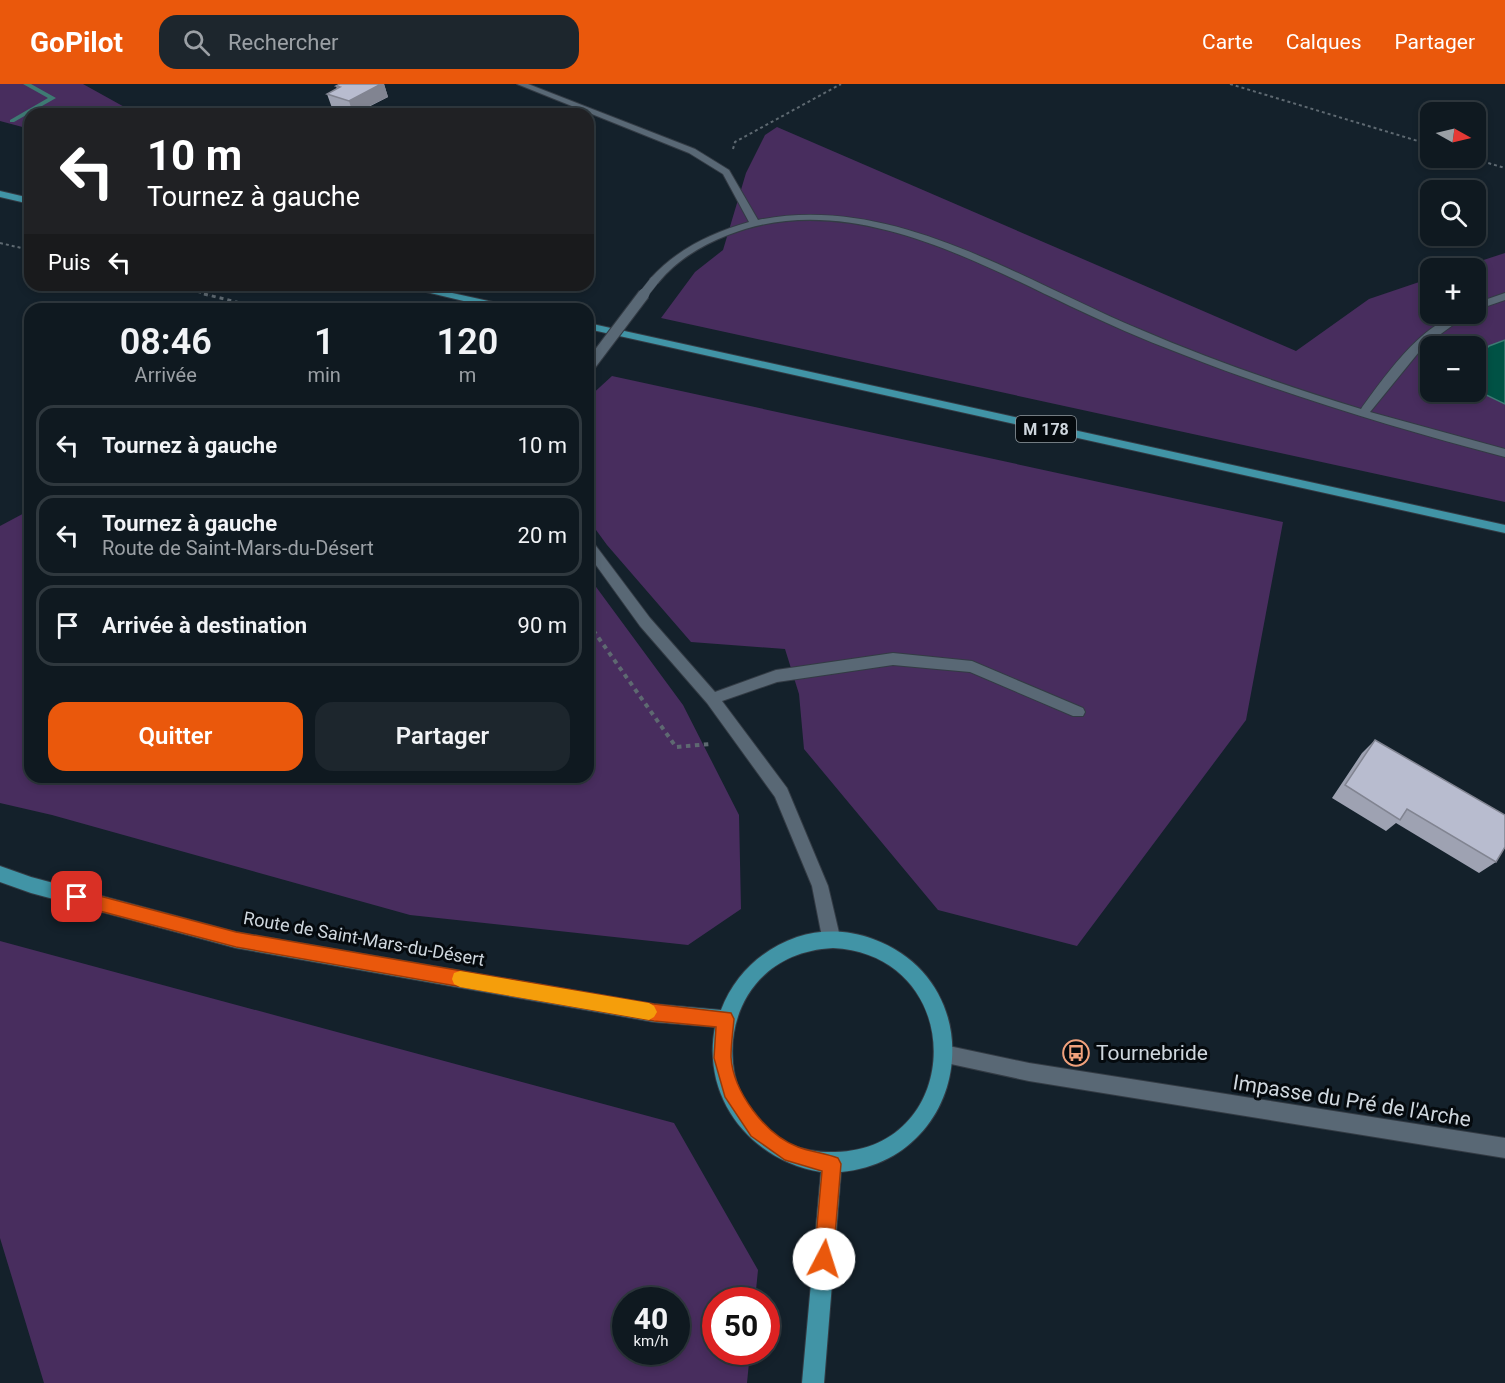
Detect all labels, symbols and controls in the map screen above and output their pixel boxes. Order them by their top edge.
search box [159,15,579,69]
text: GoPilot [30,26,123,59]
icon: search [180,26,213,59]
text: Rechercher [228,30,339,55]
text: Carte [1202,30,1253,54]
text: Calques [1286,30,1361,54]
text: Partager [1394,30,1475,54]
north arrow [1420,102,1486,168]
map controls [1420,102,1486,402]
text: 10 m [147,131,242,180]
icon: left [48,132,126,210]
button: search [1420,180,1486,246]
text: Tournez à gauche [147,181,360,213]
icon: left [103,246,136,279]
text: Puis [48,250,91,275]
button: + [1420,258,1486,324]
text: 08:46 [120,321,212,363]
text: 1 [314,321,334,363]
text: 120 [437,321,498,363]
button: − [1420,336,1486,402]
text: Arrivée [135,363,197,387]
text: min [307,363,341,387]
text: m [459,363,476,387]
road number: M 178 [1016,416,1076,442]
icon: left [51,429,84,462]
text: Tournez à gauche [102,433,277,458]
text: 10 m [518,433,567,458]
text: Tournez à gauche [102,511,277,536]
icon: left [51,519,84,552]
text: 20 m [518,523,567,548]
text: Route de Saint-Mars-du-Désert [102,536,374,560]
icon: arrive [51,609,84,642]
text: Arrivée à destination [102,613,307,638]
text: 90 m [518,613,567,638]
button: Quitter [48,702,303,771]
button: Partager [315,702,570,771]
pin [51,871,102,922]
icon: arrive [60,880,93,913]
street label: Route de Saint-Mars-du-Désert [242,907,486,970]
bus stop icon: Tournebride [1061,1038,1091,1068]
place label: Tournebride [1096,1041,1208,1065]
street label: Impasse du Pré de l'Arche [1231,1070,1473,1132]
position arrow [792,1227,856,1291]
speed limit sign: 50 [702,1287,780,1365]
text: 40 [634,1301,668,1336]
text: km/h [633,1332,669,1350]

